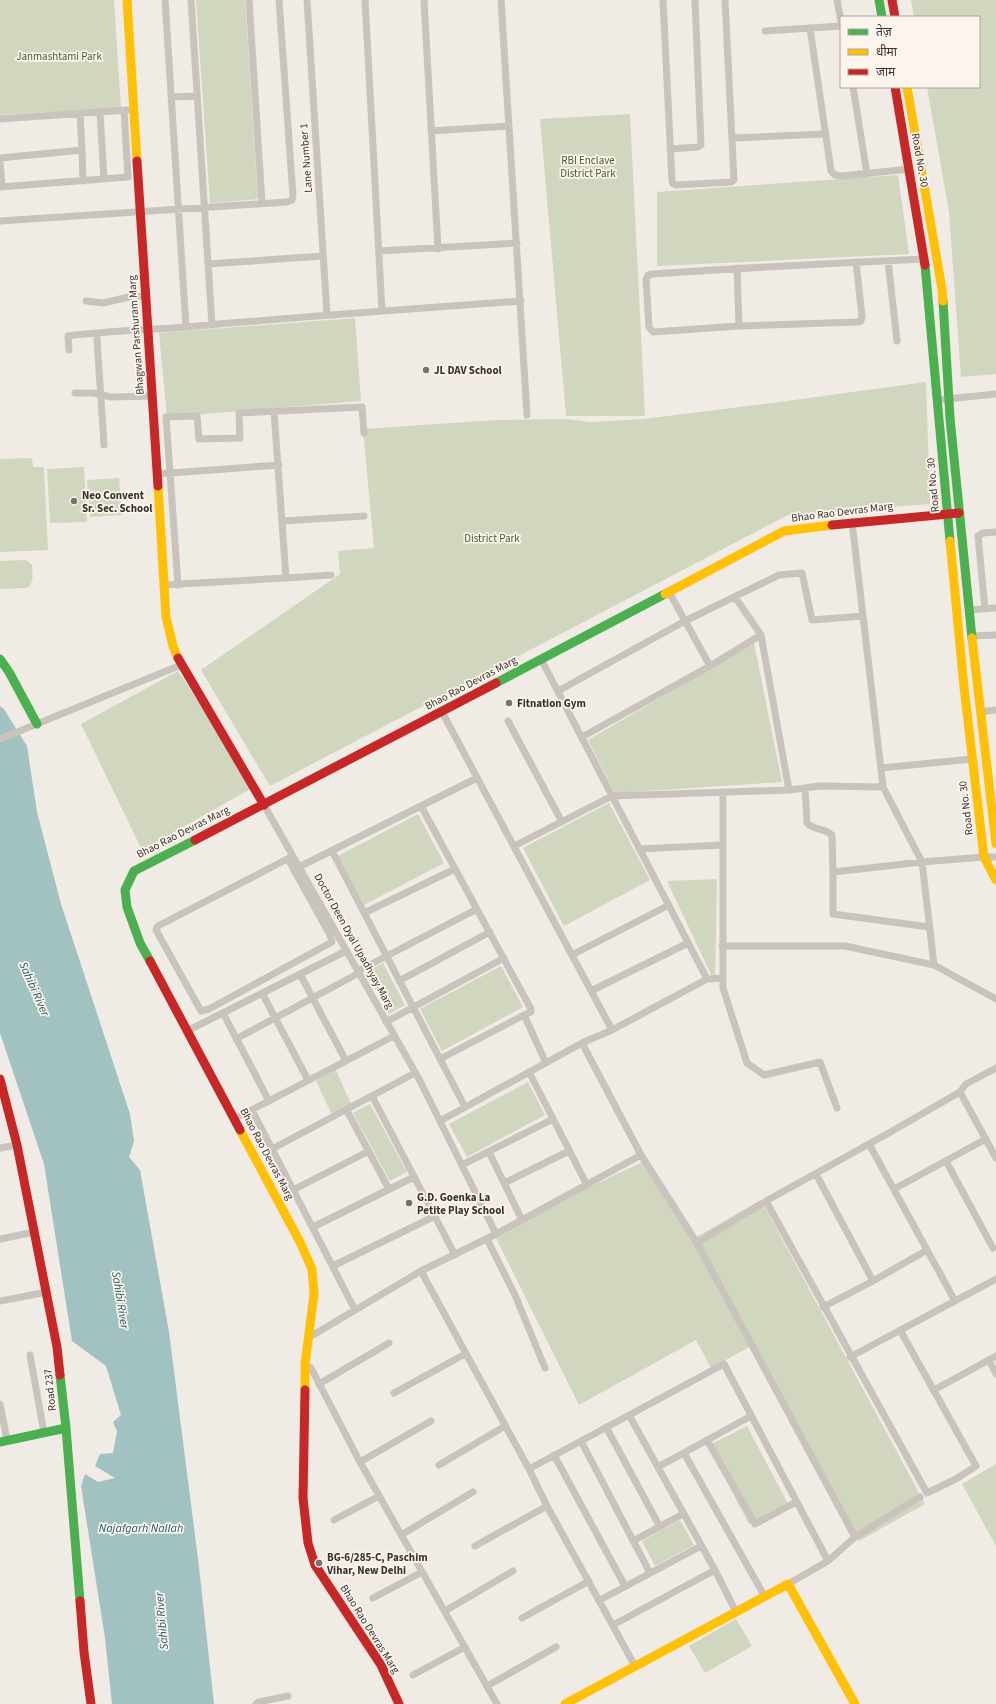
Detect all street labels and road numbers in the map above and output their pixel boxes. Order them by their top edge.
street label: Lane Number 1 [296,123,316,193]
street label: Road No. 30 [908,132,932,188]
street label: Bhagwan Parshuram Marg [124,274,148,395]
street label: Road No. 30 [923,457,943,513]
street label: Bhao Rao Devras Marg [790,498,894,526]
street label: Bhao Rao Devras Marg [422,652,520,714]
street label: Road No. 30 [955,780,977,836]
street label: Bhao Rao Devras Marg [134,802,232,862]
street label: Doctor Deen Dyal Upadhyay Marg [310,871,398,1012]
street label: Bhao Rao Devras Marg [236,1105,298,1203]
street label: Road 237 [40,1368,60,1412]
street label: Bhao Rao Devras Marg [337,1582,404,1677]

